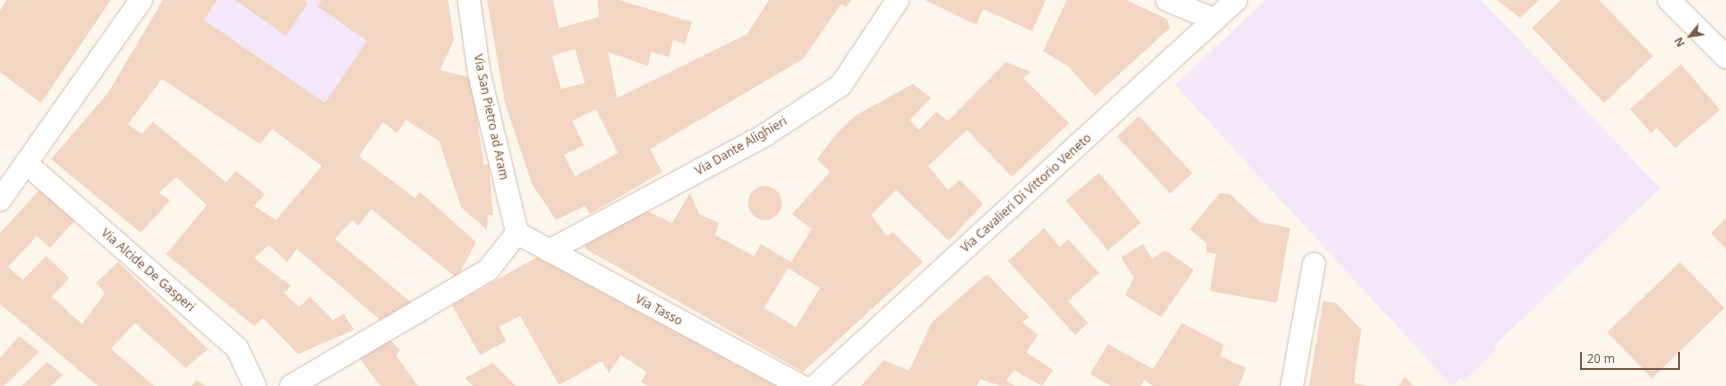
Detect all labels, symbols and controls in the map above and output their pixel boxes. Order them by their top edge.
north arrow [1670,16,1710,56]
text: N [1670,35,1688,50]
street label: Via San Pietro ad Aram [471,53,511,181]
street label: Via Dante Alighieri [692,114,790,178]
street label: Via Cavalieri Di Vittorio Veneto [958,131,1094,255]
street label: Via Alcide De Gasperi [98,225,198,315]
street label: Via Tasso [633,292,685,328]
scale bar [1582,344,1682,370]
text: 20 m [1587,350,1615,367]

